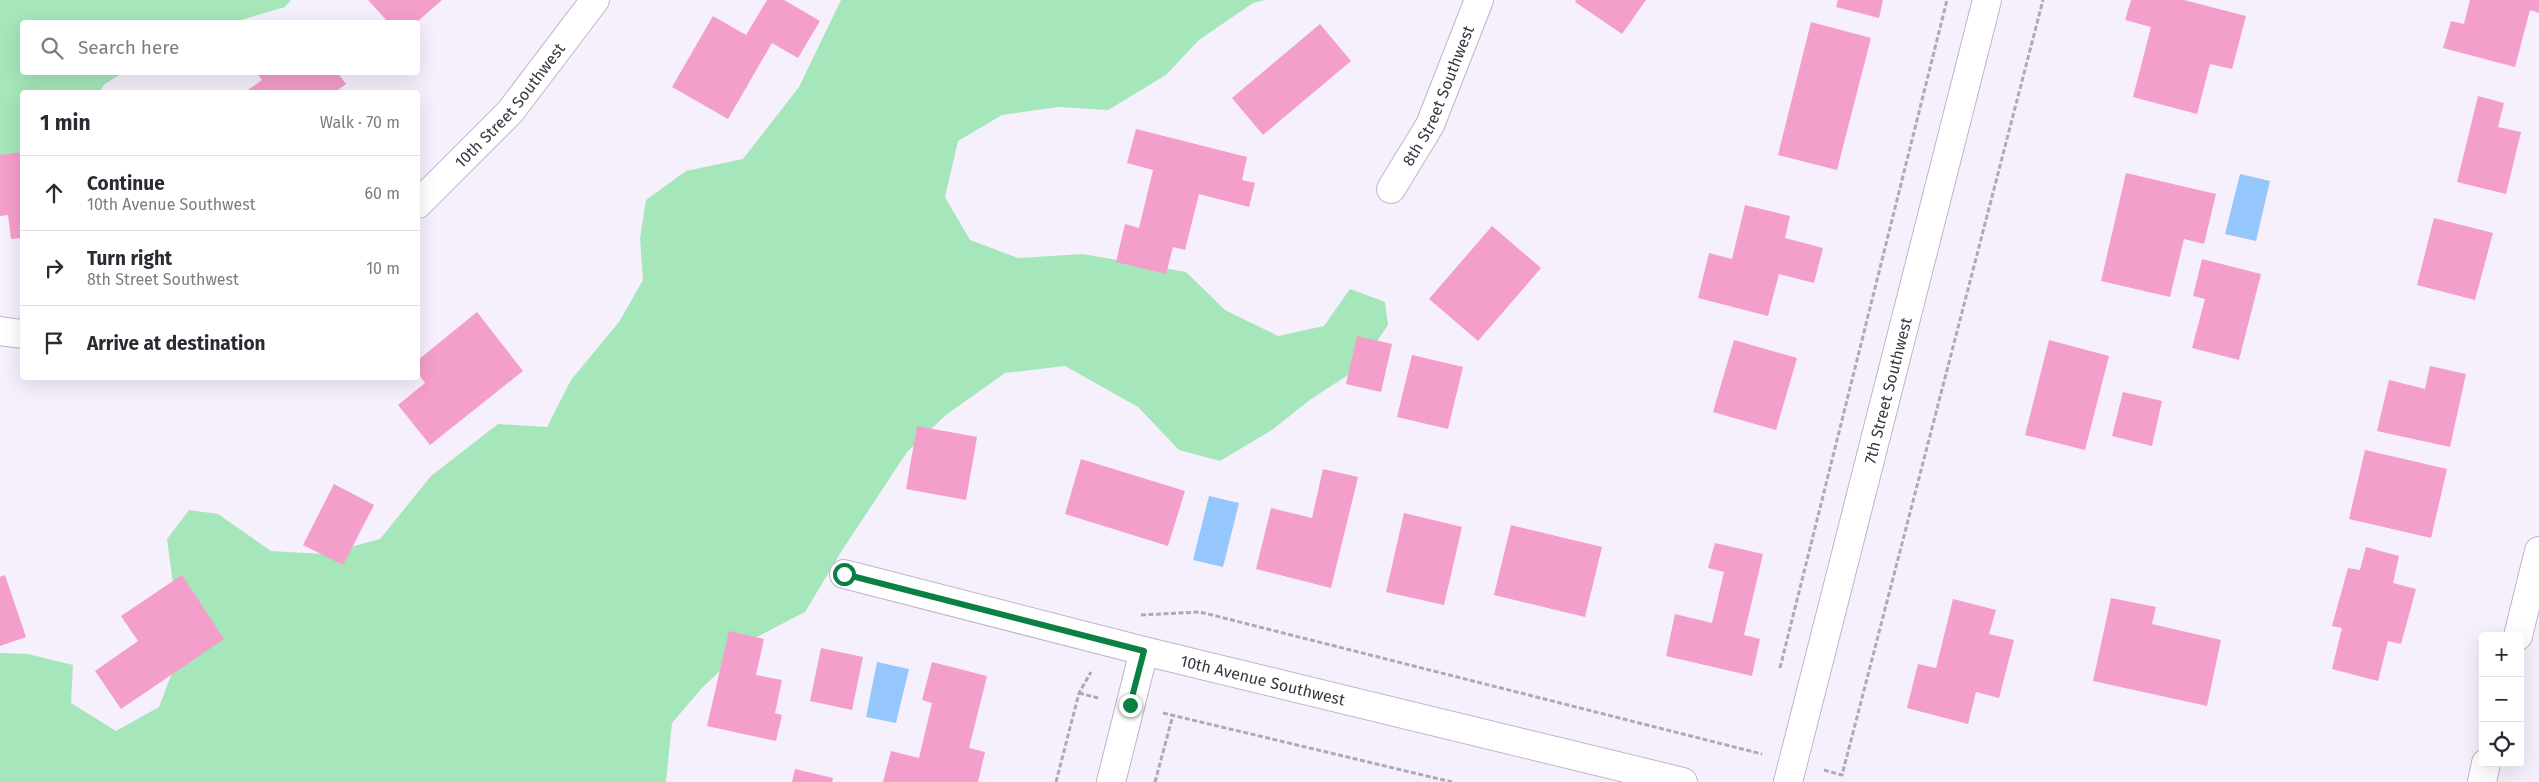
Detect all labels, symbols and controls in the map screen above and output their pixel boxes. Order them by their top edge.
search box [20,20,420,75]
street label: 8th Street Southwest [1398,23,1478,169]
icon: search [38,34,66,62]
text: Search here [78,36,179,59]
street label: 10th Street Southwest [451,39,569,172]
text: 1 min [40,110,91,136]
text: Walk · 70 m [320,113,400,132]
text: Continue [87,172,165,195]
icon: ahead [40,179,68,207]
text: 60 m [365,184,400,203]
text: 10th Avenue Southwest [87,195,256,214]
text: Turn right [87,247,172,270]
icon: right [40,254,68,282]
text: 10 m [366,259,400,278]
text: 8th Street Southwest [87,270,239,289]
street label: 7th Street Southwest [1860,315,1916,466]
icon: arrive [40,329,68,357]
text: Arrive at destination [87,332,266,355]
route start [833,563,856,586]
map controls [2479,632,2524,767]
button: + [2479,632,2524,677]
street label: 10th Avenue Southwest [1178,651,1347,710]
button: − [2479,677,2524,722]
route end [1119,694,1142,717]
button: locate [2479,722,2524,767]

